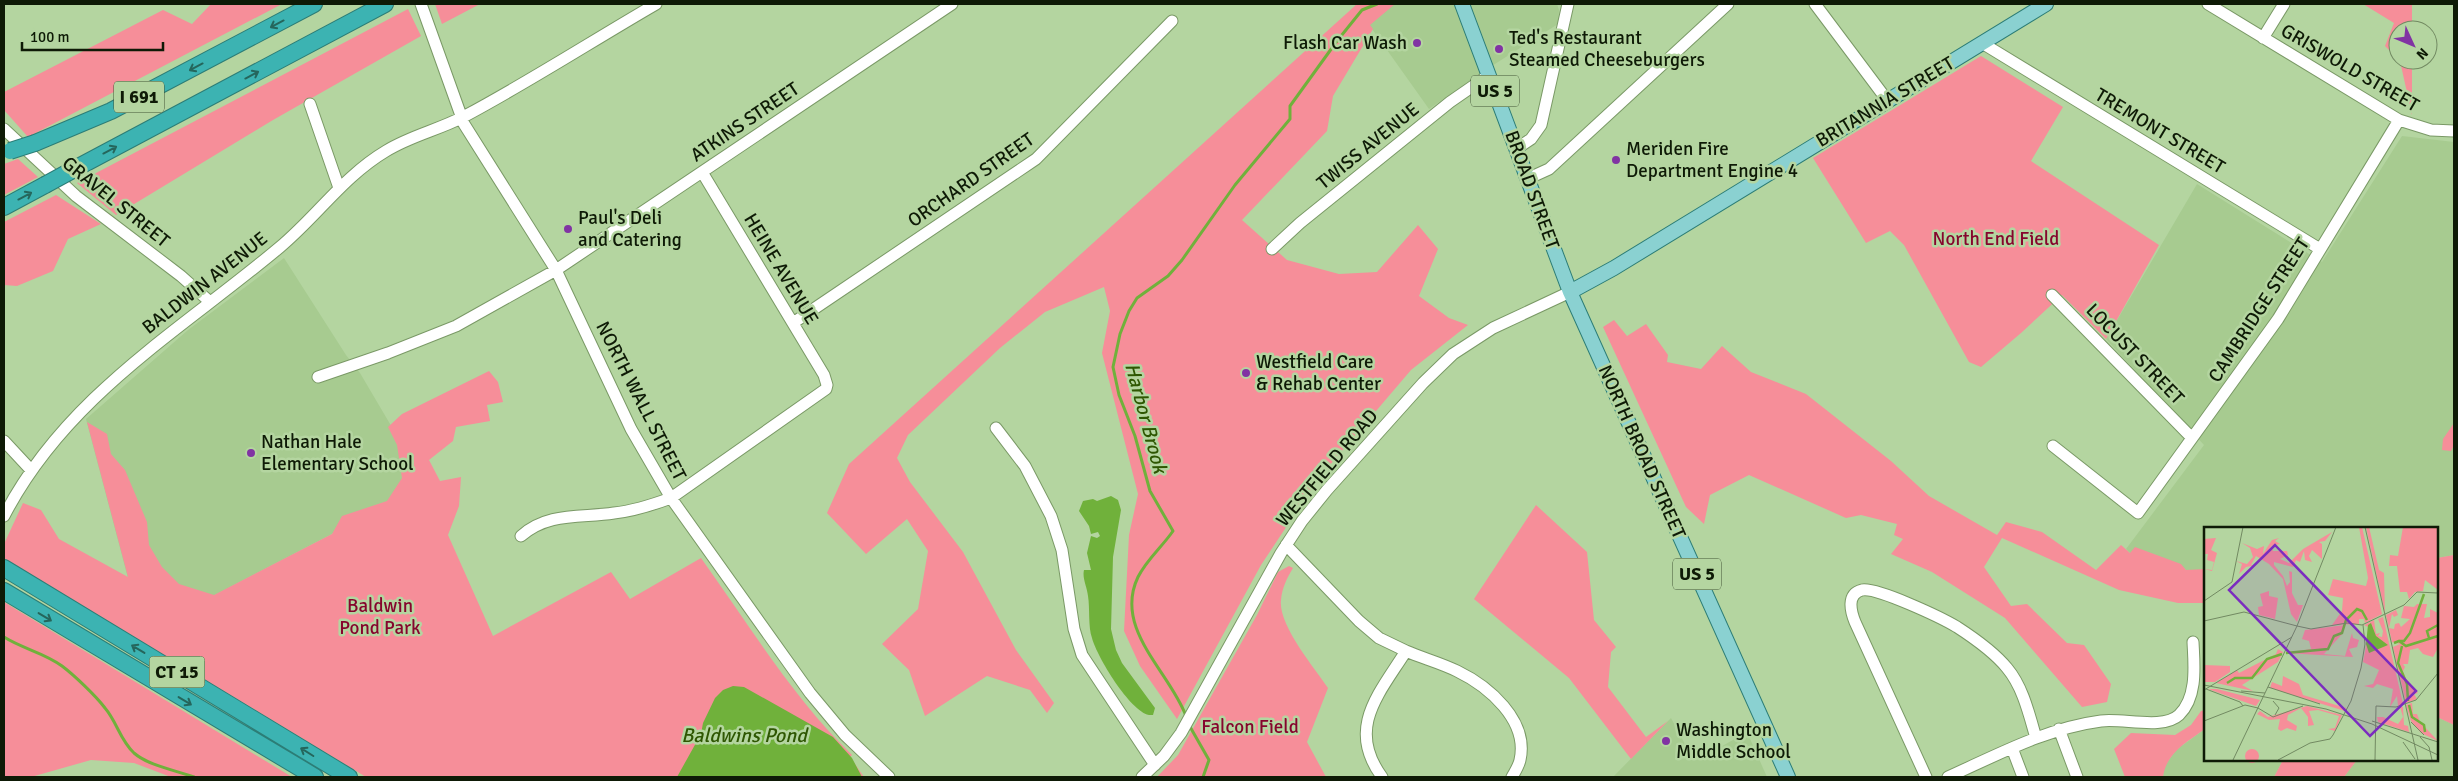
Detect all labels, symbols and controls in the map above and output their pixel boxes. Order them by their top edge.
one-way arrow [269,19,284,29]
street label: GRISWOLD STREET [2277,19,2424,118]
scale bar [22,20,164,52]
north arrow [2388,20,2438,70]
place label: Ted's Restaurant Steamed Cheeseburgers [1509,26,1705,72]
text: 100 m [30,28,70,46]
place label: Flash Car Wash [1283,31,1407,55]
marker: Flash Car Wash [1411,37,1423,49]
marker: Ted's Restaurant Steamed Cheeseburgers [1493,43,1505,55]
text: N [2412,44,2431,63]
street label: BRITANNIA STREET [1811,51,1959,153]
one-way arrow [189,63,204,72]
one-way arrow [244,70,259,79]
street label: ATKINS STREET [686,76,804,167]
road number: US 5 [1471,76,1519,106]
road number: I 691 [114,81,164,112]
street label: TREMONT STREET [2091,83,2230,180]
street label: TWISS AVENUE [1312,97,1424,195]
street label: ORCHARD STREET [903,127,1039,233]
street label: BROAD STREET [1499,127,1565,253]
place label: Meriden Fire Department Engine 4 [1626,137,1798,183]
one-way arrow [102,145,117,155]
street label: GRAVEL STREET [57,151,175,253]
marker: Meriden Fire Department Engine 4 [1610,154,1622,166]
one-way arrow [17,191,32,201]
place label: Paul's Deli and Catering [578,206,682,252]
street label: HEINE AVENUE [738,209,824,329]
marker: Paul's Deli and Catering [562,223,574,235]
street label: BALDWIN AVENUE [137,227,273,339]
park label: North End Field [1933,227,2059,251]
street label: CAMBRIDGE STREET [2203,232,2315,387]
street label: LOCUST STREET [2081,298,2190,410]
street label: NORTH WALL STREET [590,317,692,485]
place label: Westfield Care & Rehab Center [1256,350,1381,396]
water label: Harbor Brook [1119,360,1173,478]
street label: NORTH BROAD STREET [1593,361,1691,543]
marker: Westfield Care & Rehab Center [1240,367,1252,379]
street label: WESTFIELD ROAD [1271,404,1383,532]
place label: Nathan Hale Elementary School [261,430,414,476]
marker: Nathan Hale Elementary School [245,447,257,459]
inset map [2204,527,2438,761]
road number: US 5 [1673,558,1721,590]
park label: Baldwin Pond Park [339,594,421,640]
one-way arrow [38,612,52,622]
one-way arrow [132,643,146,653]
road number: CT 15 [150,656,204,688]
one-way arrow [177,696,191,706]
park label: Falcon Field [1201,715,1299,739]
place label: Washington Middle School [1676,718,1791,764]
water label: Baldwins Pond [681,723,809,748]
marker: Washington Middle School [1660,735,1672,747]
one-way arrow [301,746,315,756]

